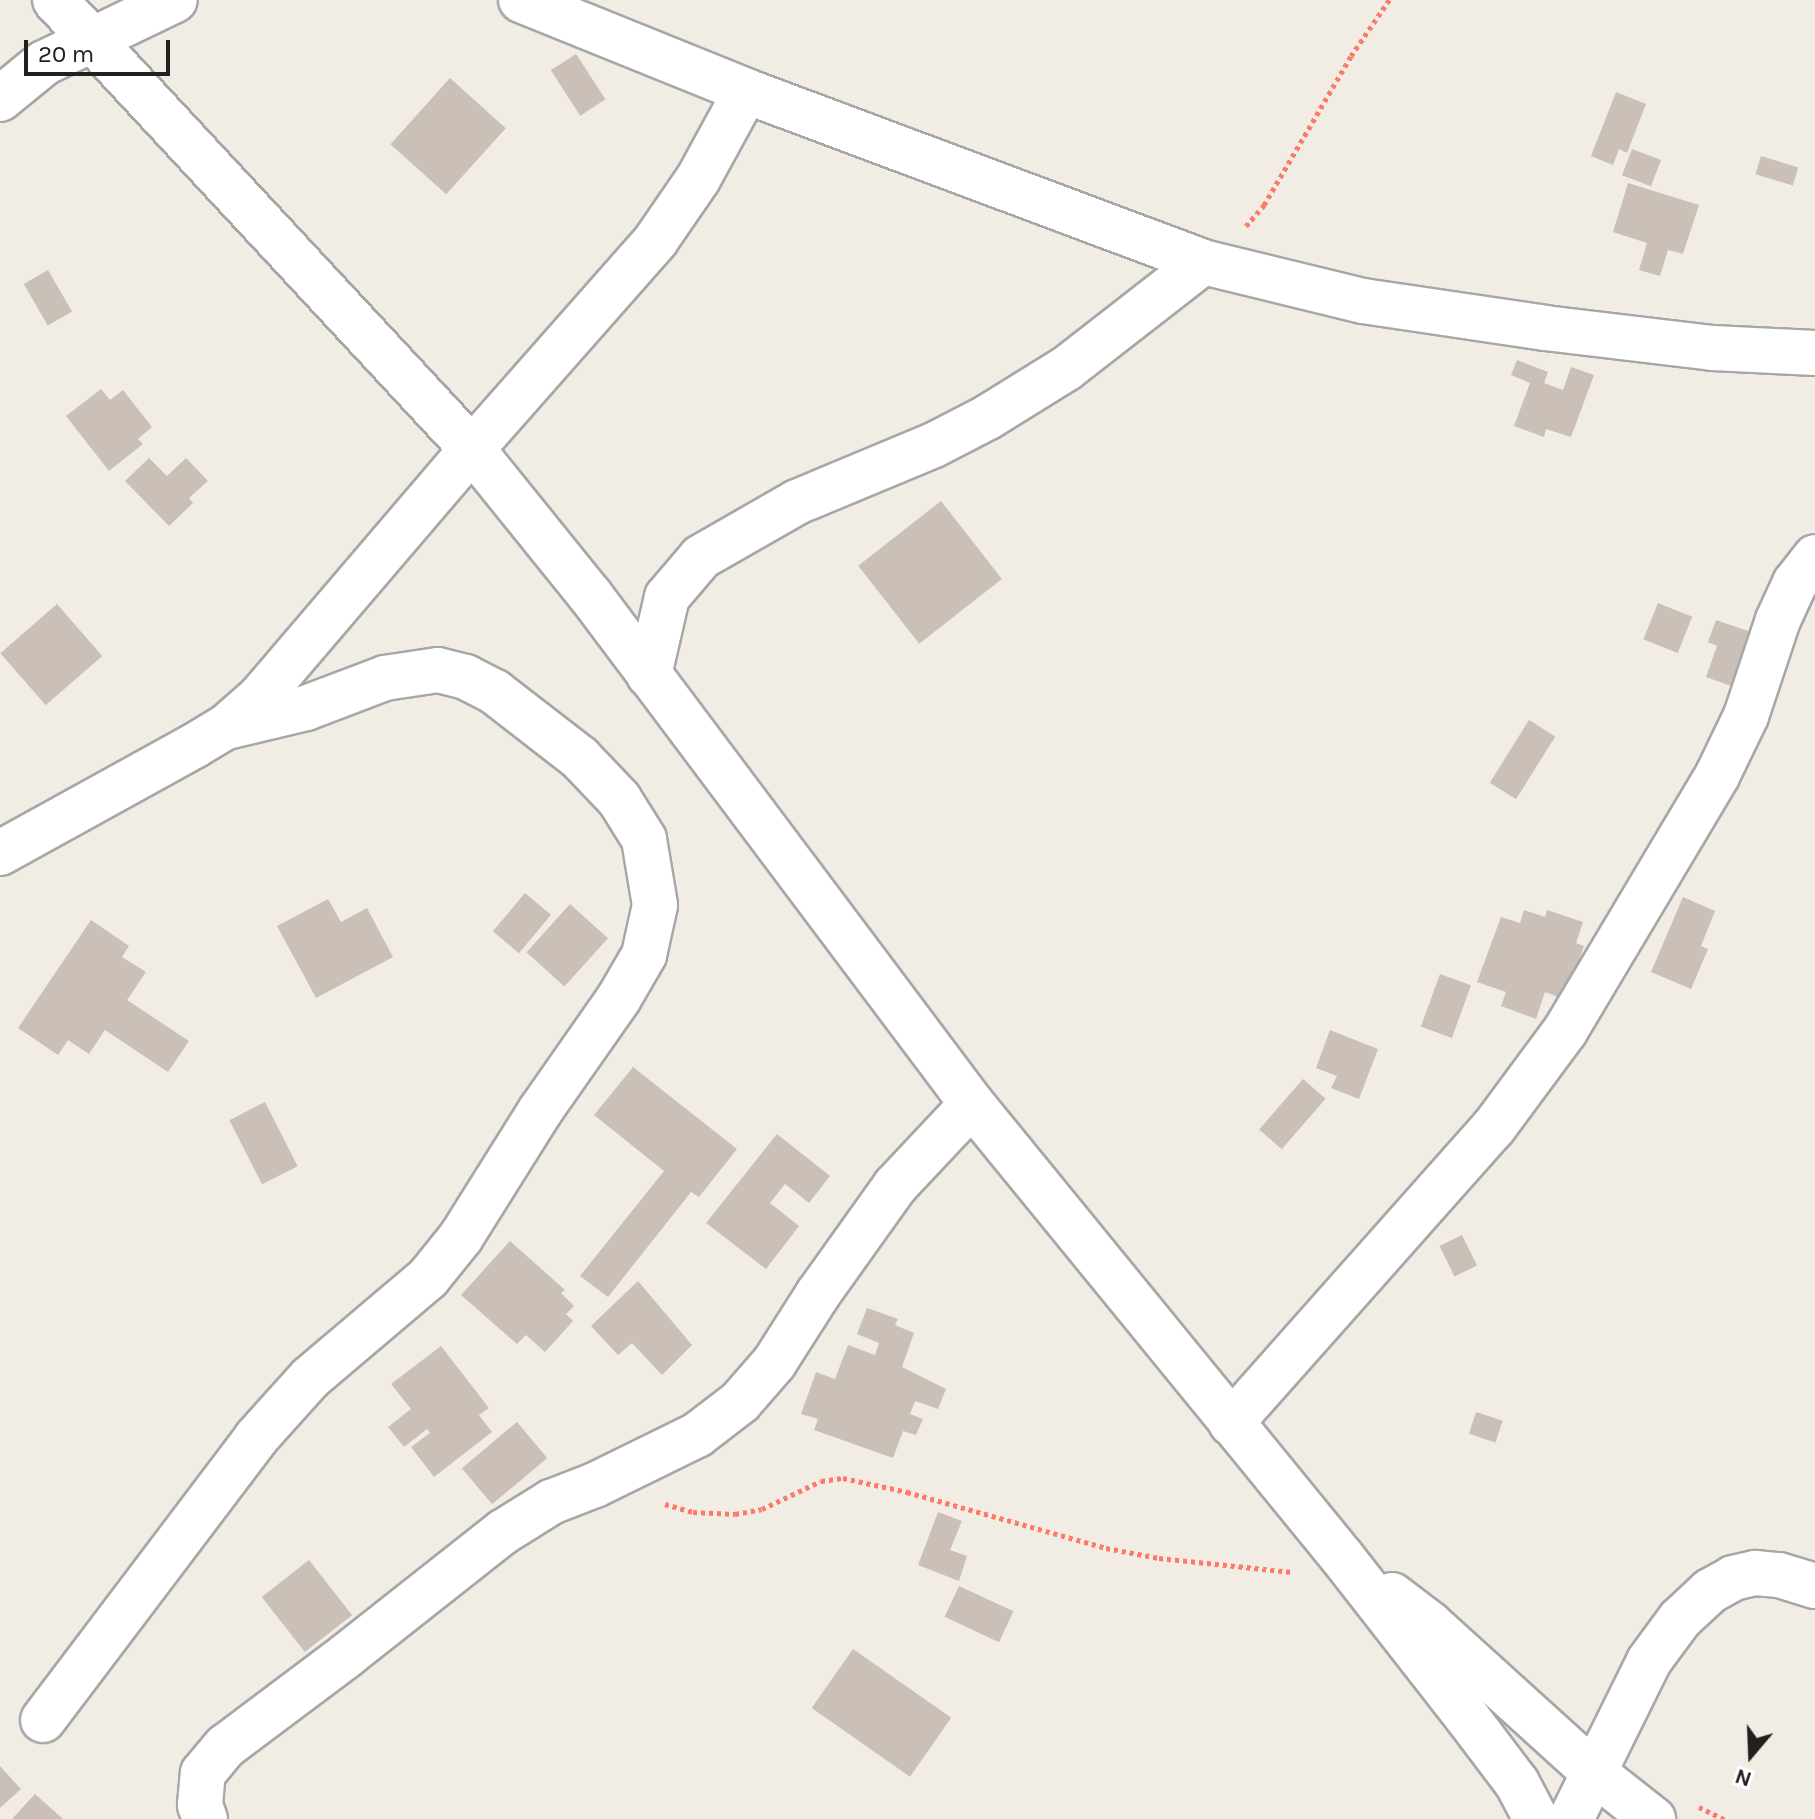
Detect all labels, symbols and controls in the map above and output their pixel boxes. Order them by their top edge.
scale bar [28,24,174,74]
text: 20 m [38,40,94,68]
north arrow [1711,1715,1791,1795]
text: N [1731,1763,1755,1793]

